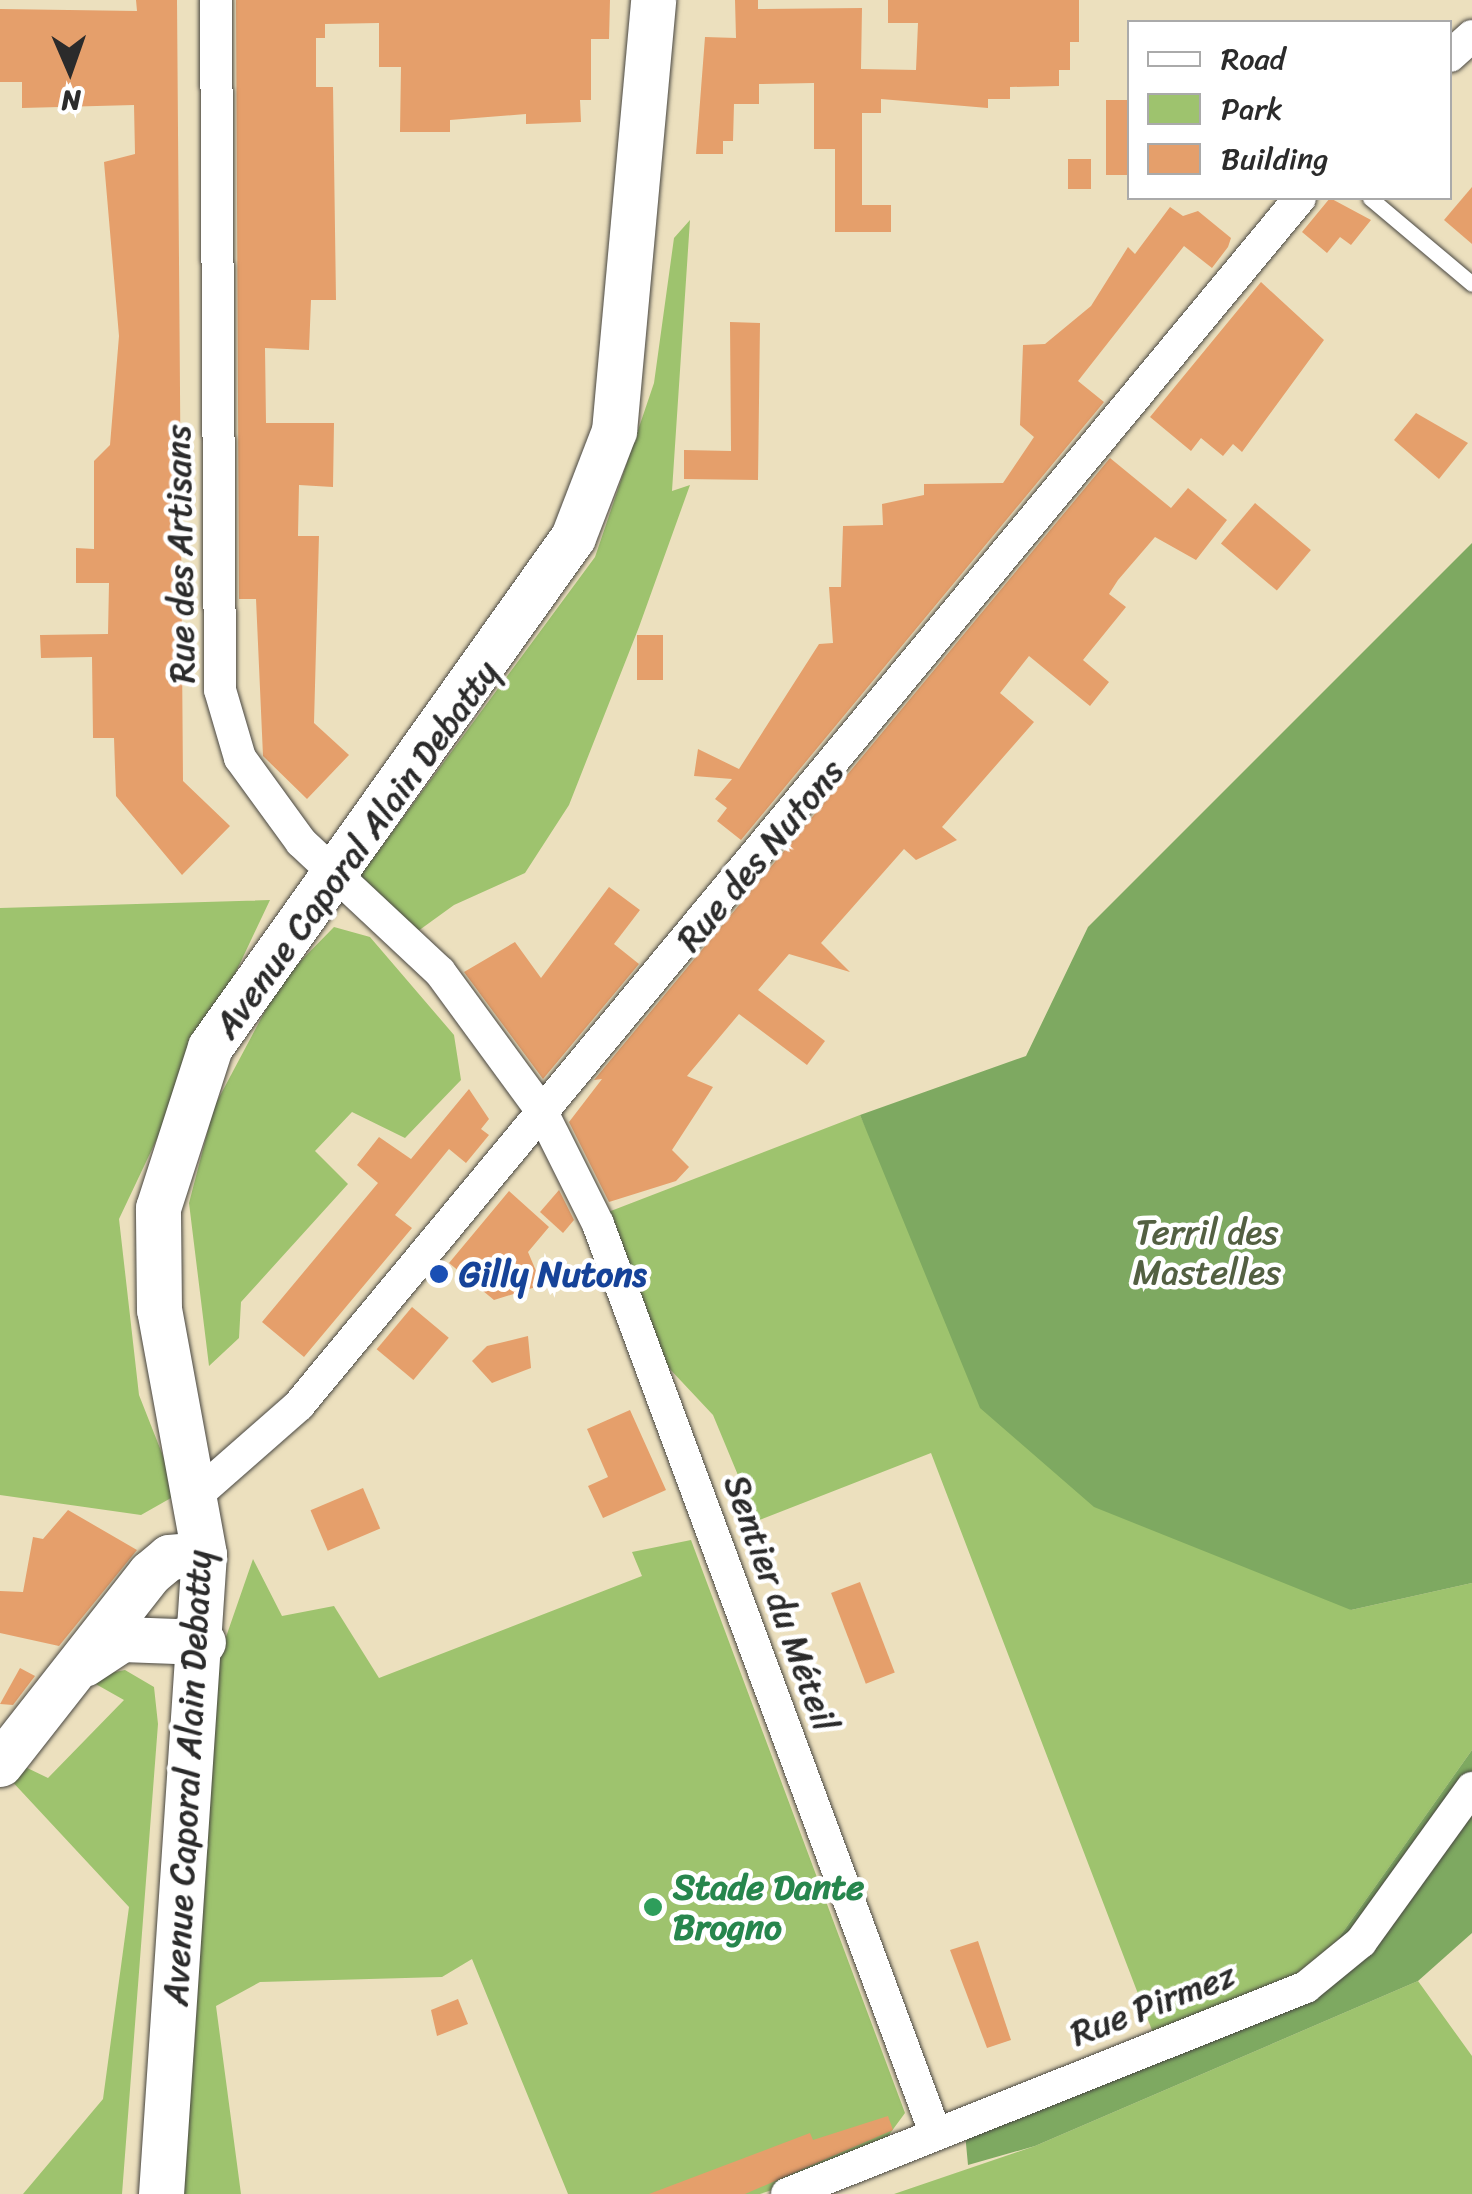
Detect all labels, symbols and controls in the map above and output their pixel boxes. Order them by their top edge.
north arrow [20,20,120,120]
legend [1127,20,1452,200]
text: Road [1221,32,1285,86]
text: N [61,76,82,125]
text: Park [1221,82,1283,136]
text: Building [1221,132,1328,186]
street label: Rue des Artisans [157,425,203,683]
street label: Avenue Caporal Alain Debatty [204,651,508,1047]
street label: Rue des Nutons [667,750,853,960]
park label: Terril des Mastelles [1133,1211,1281,1293]
place label: Gilly Nutons [459,1253,647,1295]
marker: Gilly Nutons [428,1263,450,1285]
street label: Sentier du Méteil [715,1469,847,1737]
street label: Avenue Caporal Alain Debatty [154,1548,220,2008]
place label: Stade Dante Brogno [673,1866,864,1948]
marker: Stade Dante Brogno [642,1896,664,1918]
street label: Rue Pirmez [1064,1953,1242,2055]

